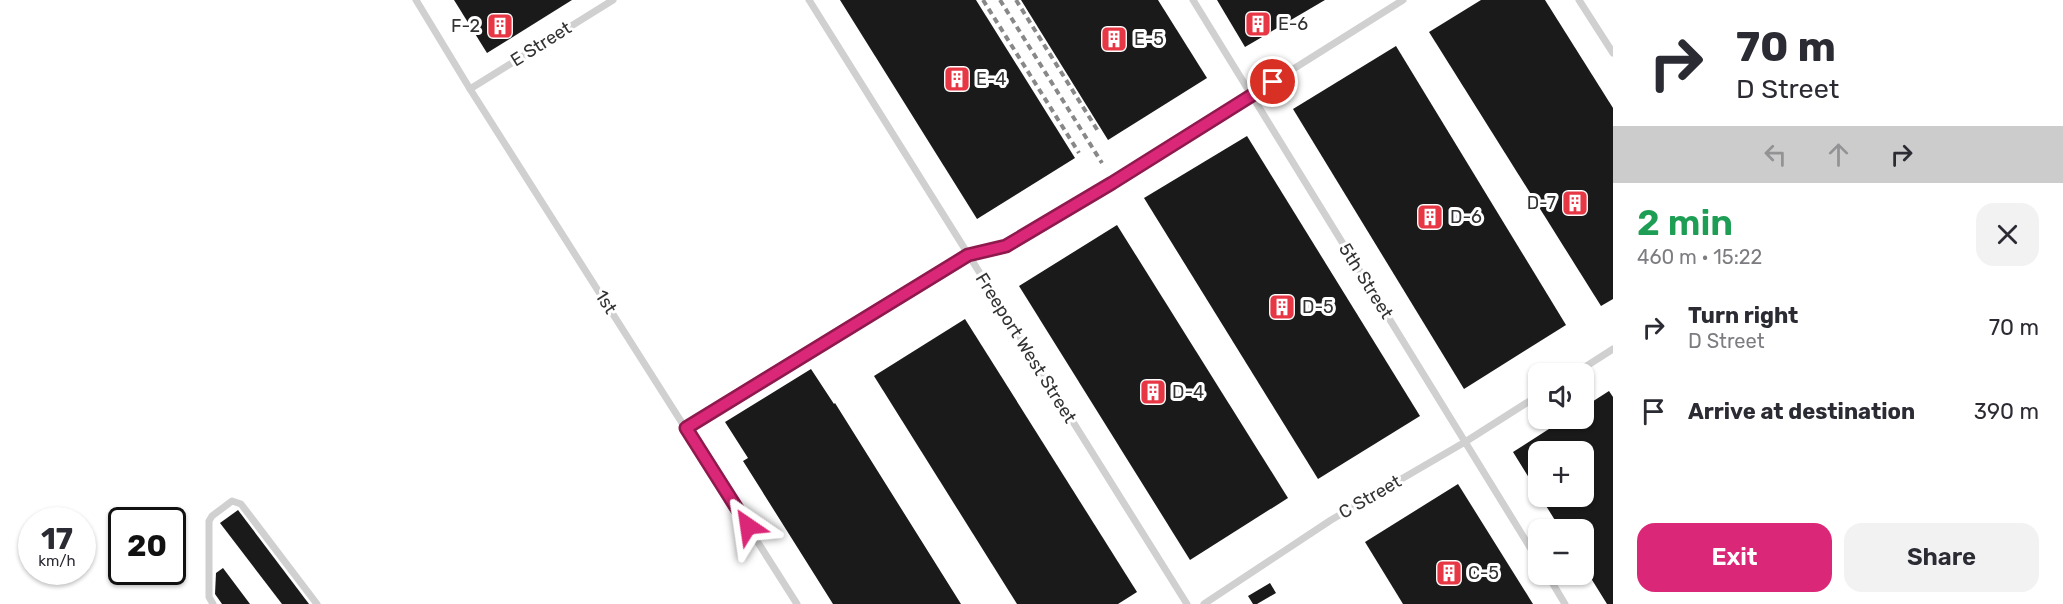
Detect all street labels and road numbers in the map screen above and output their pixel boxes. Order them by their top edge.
street label: E Street [507,17,575,71]
street label: 5th Street [1334,239,1398,323]
street label: Freeport West Street [971,269,1081,427]
street label: 1st [590,286,622,318]
street label: C Street [1335,470,1405,524]

